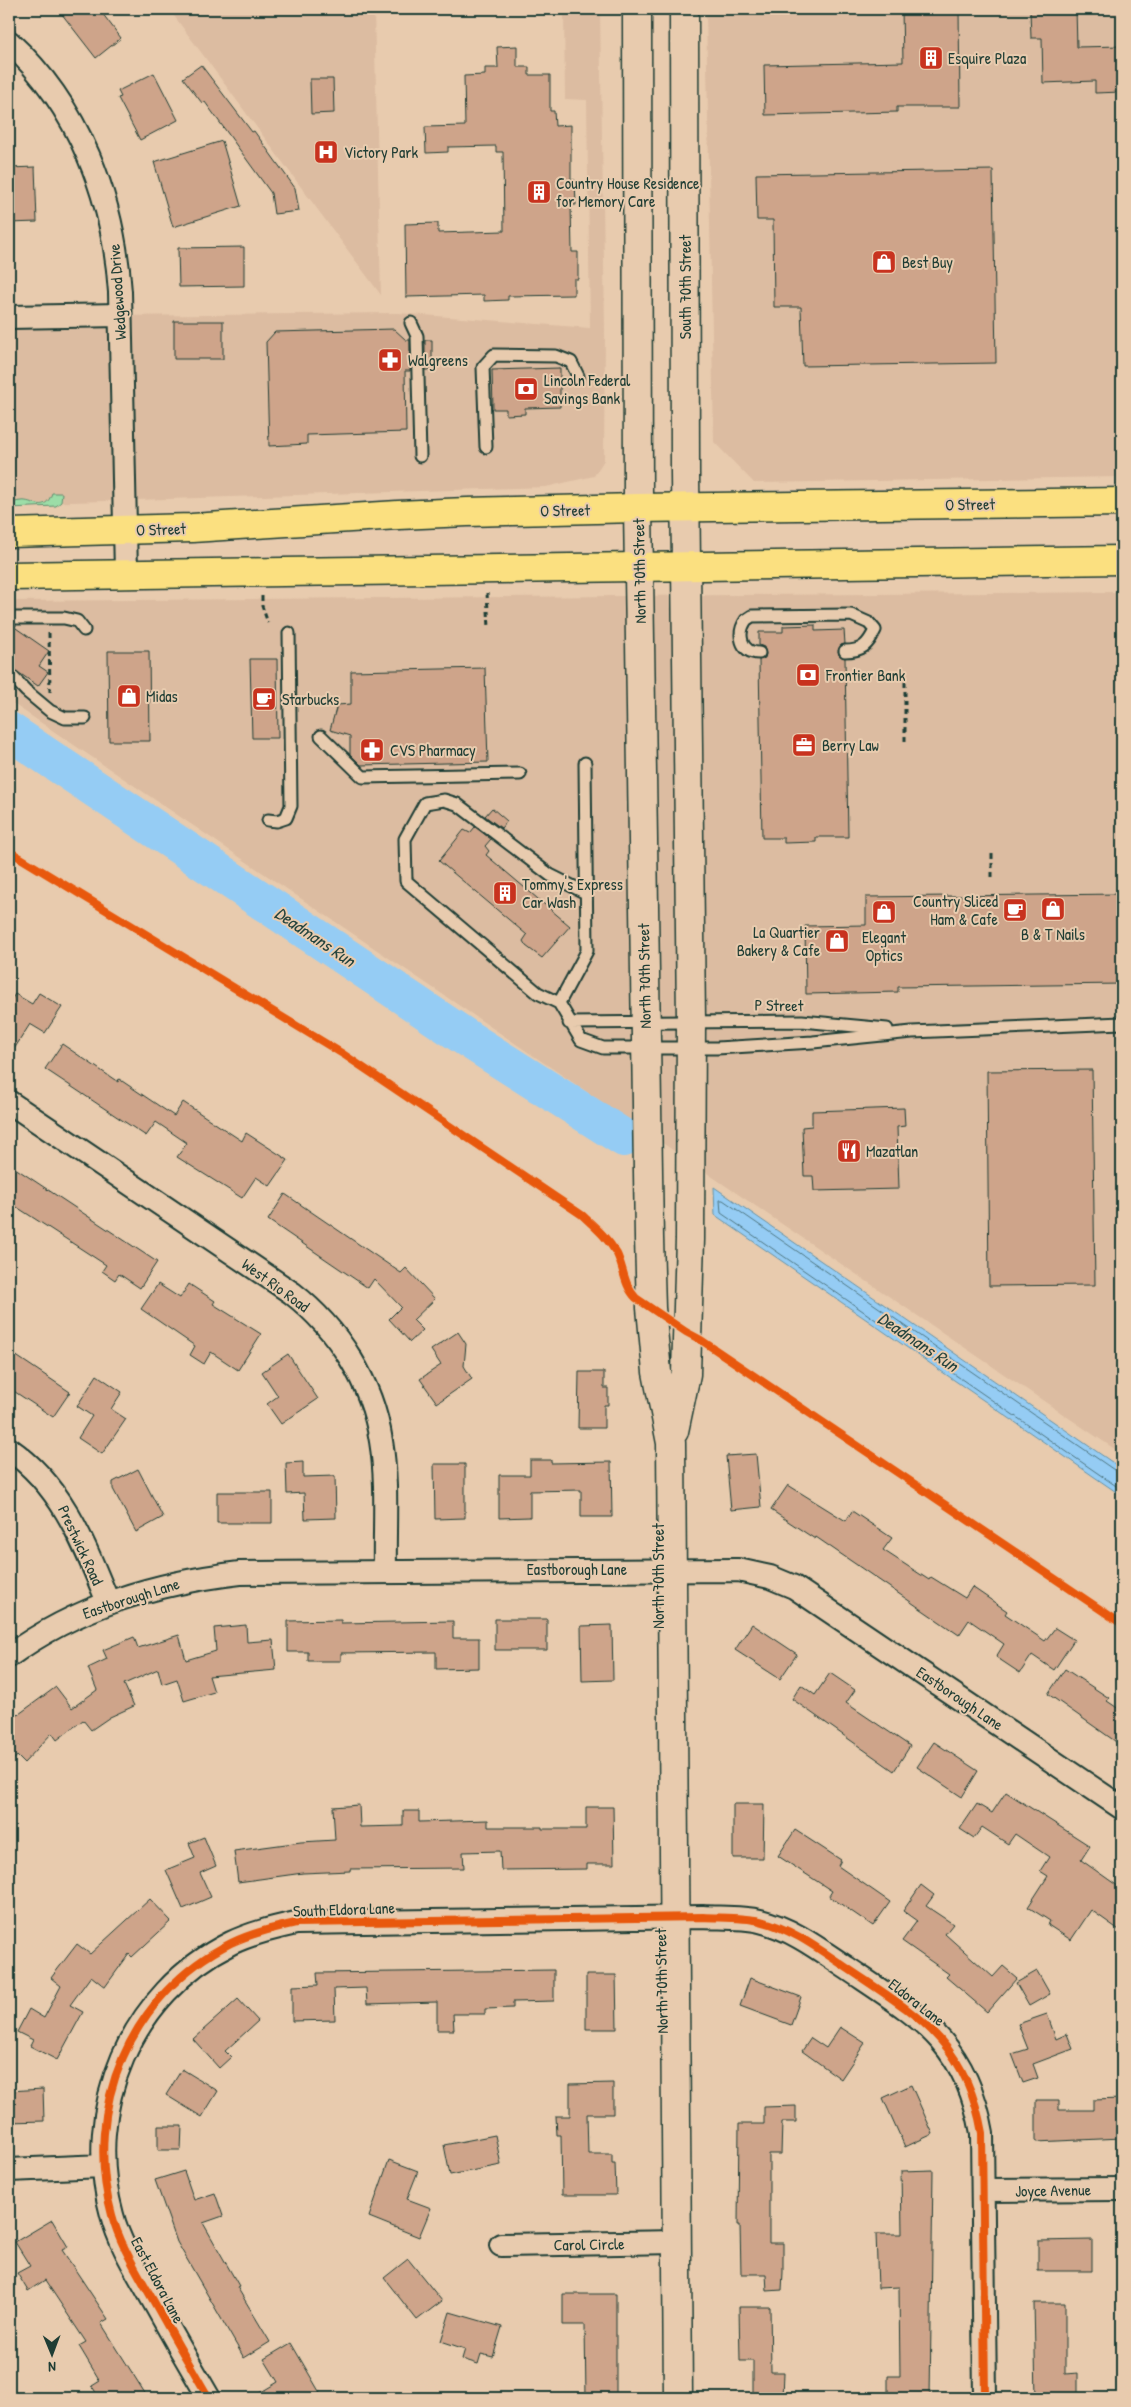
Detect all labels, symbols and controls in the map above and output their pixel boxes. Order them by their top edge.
building icon: Esquire Plaza [918,45,944,71]
place label: Esquire Plaza [948,47,1026,69]
hospital icon: Victory Park [313,139,339,165]
place label: Victory Park [344,141,418,163]
place label: Country House Residence for Memory Care [556,172,700,212]
building icon: Country House Residence for Memory Care [526,179,552,205]
street label: South 70th Street [674,234,696,339]
street label: Wedgewood Drive [103,243,131,341]
shop icon: Best Buy [871,249,897,275]
place label: Best Buy [902,251,953,273]
pharmacy icon: Walgreens [377,347,403,373]
place label: Walgreens [408,349,468,371]
place label: Lincoln Federal Savings Bank [544,369,631,409]
bank icon: Lincoln Federal Savings Bank [513,376,539,402]
street label: O Street [945,493,996,515]
street label: O Street [540,499,591,521]
street label: O Street [136,517,187,541]
street label: North 70th Street [627,518,651,624]
bank icon: Frontier Bank [795,662,821,688]
place label: Frontier Bank [825,664,906,686]
shop icon: Midas [116,683,142,709]
place label: Midas [146,685,178,707]
cafe icon: Starbucks [251,686,277,712]
place label: Starbucks [282,688,339,710]
office icon: Berry Law [791,732,817,758]
place label: Berry Law [822,734,879,756]
pharmacy icon: CVS Pharmacy [359,737,385,763]
place label: CVS Pharmacy [390,739,476,761]
place label: Tommy's Express Car Wash [522,873,623,913]
building icon: Tommy's Express Car Wash [492,880,518,906]
place label: Country Sliced Ham & Cafe [913,890,999,930]
shop icon: B & T Nails [1040,896,1066,922]
cafe icon: Country Sliced Ham & Cafe [1002,897,1028,923]
shop icon: Elegant Optics [871,899,897,925]
water label: Deadmans Run [270,901,362,974]
place label: La Quartier Bakery & Cafe [737,921,821,961]
street label: North 70th Street [632,923,656,1029]
place label: B & T Nails [1021,923,1085,945]
place label: Elegant Optics [862,926,906,966]
shop icon: La Quartier Bakery & Cafe [824,928,850,954]
street label: P Street [754,994,804,1016]
restaurant icon: Mazatlan [836,1138,862,1164]
place label: Mazatlan [866,1140,918,1162]
street label: West Rio Road [238,1253,314,1317]
water label: Deadmans Run [873,1306,965,1379]
street label: Prestwick Road [53,1502,109,1588]
street label: North 70th Street [647,1523,669,1629]
street label: Eastborough Lane [527,1558,628,1580]
street label: Eastborough Lane [80,1572,183,1624]
street label: Eastborough Lane [912,1661,1008,1736]
street label: South Eldora Lane [293,1896,396,1922]
street label: North 70th Street [649,1928,673,2034]
street label: Eldora Lane [884,1973,950,2031]
street label: Joyce Avenue [1015,2178,1092,2202]
street label: Carol Circle [553,2232,625,2256]
street label: East Eldora Lane [126,2233,190,2328]
north arrow [28,2330,78,2380]
text: N [48,2358,56,2377]

